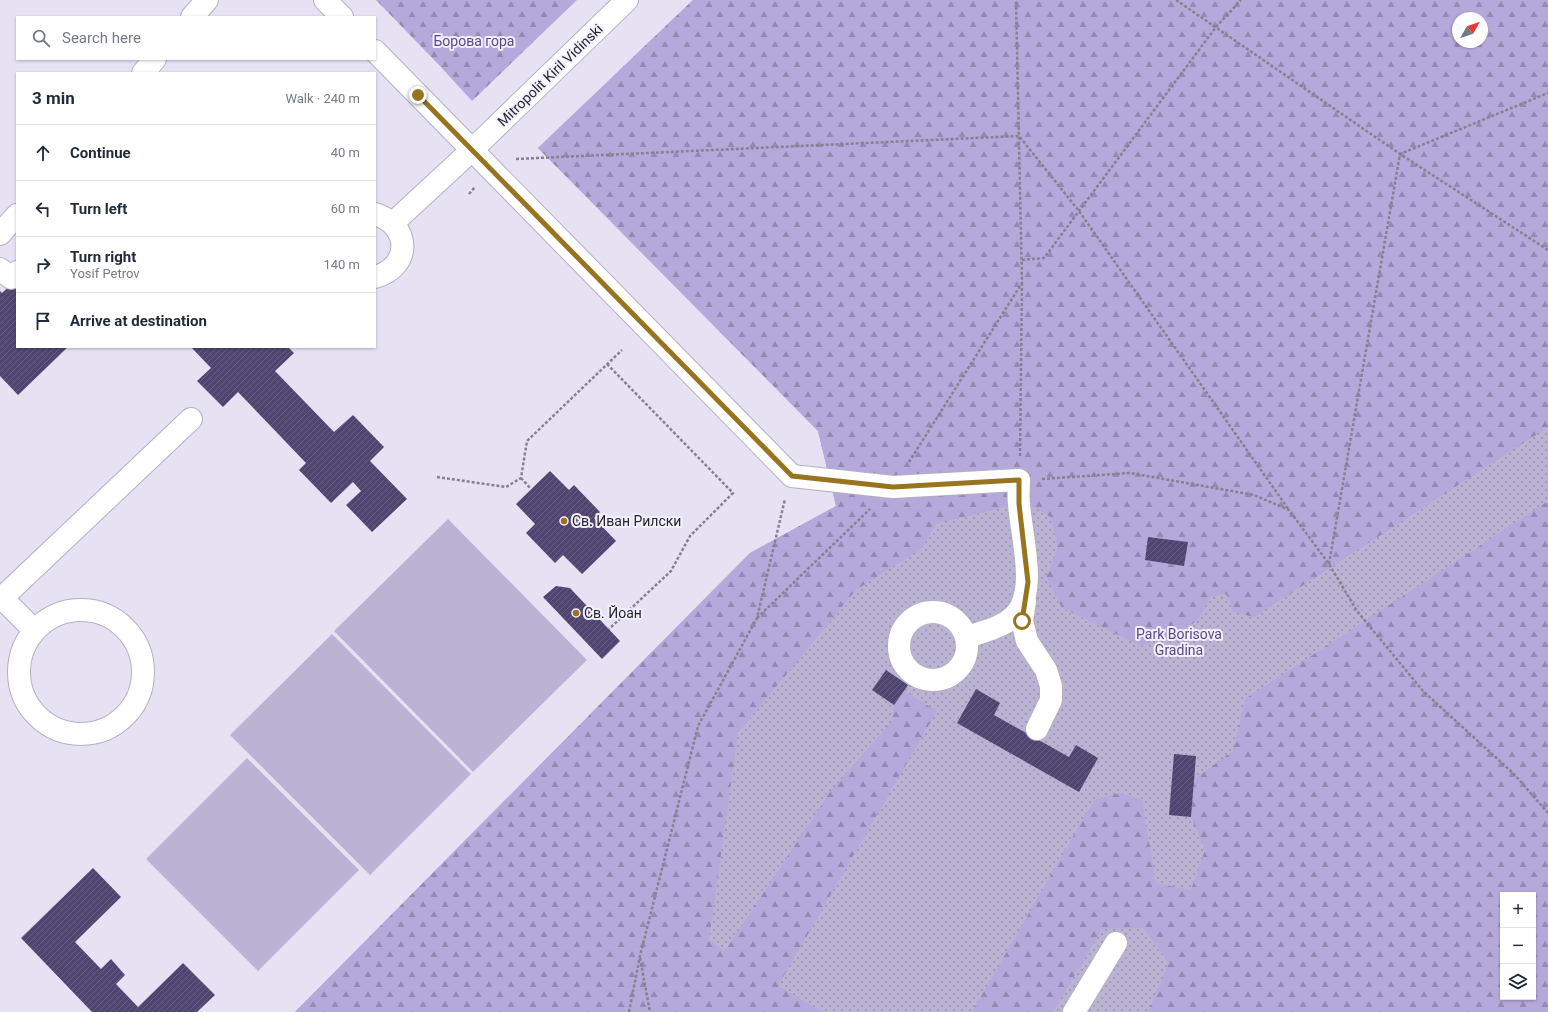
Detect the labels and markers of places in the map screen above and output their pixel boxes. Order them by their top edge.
place label: Св. Иван Рилски [572,513,681,529]
marker: Св. Иван Рилски [559,516,569,526]
place label: Св. Йоан [584,605,642,621]
marker: Св. Йоан [571,608,581,618]

